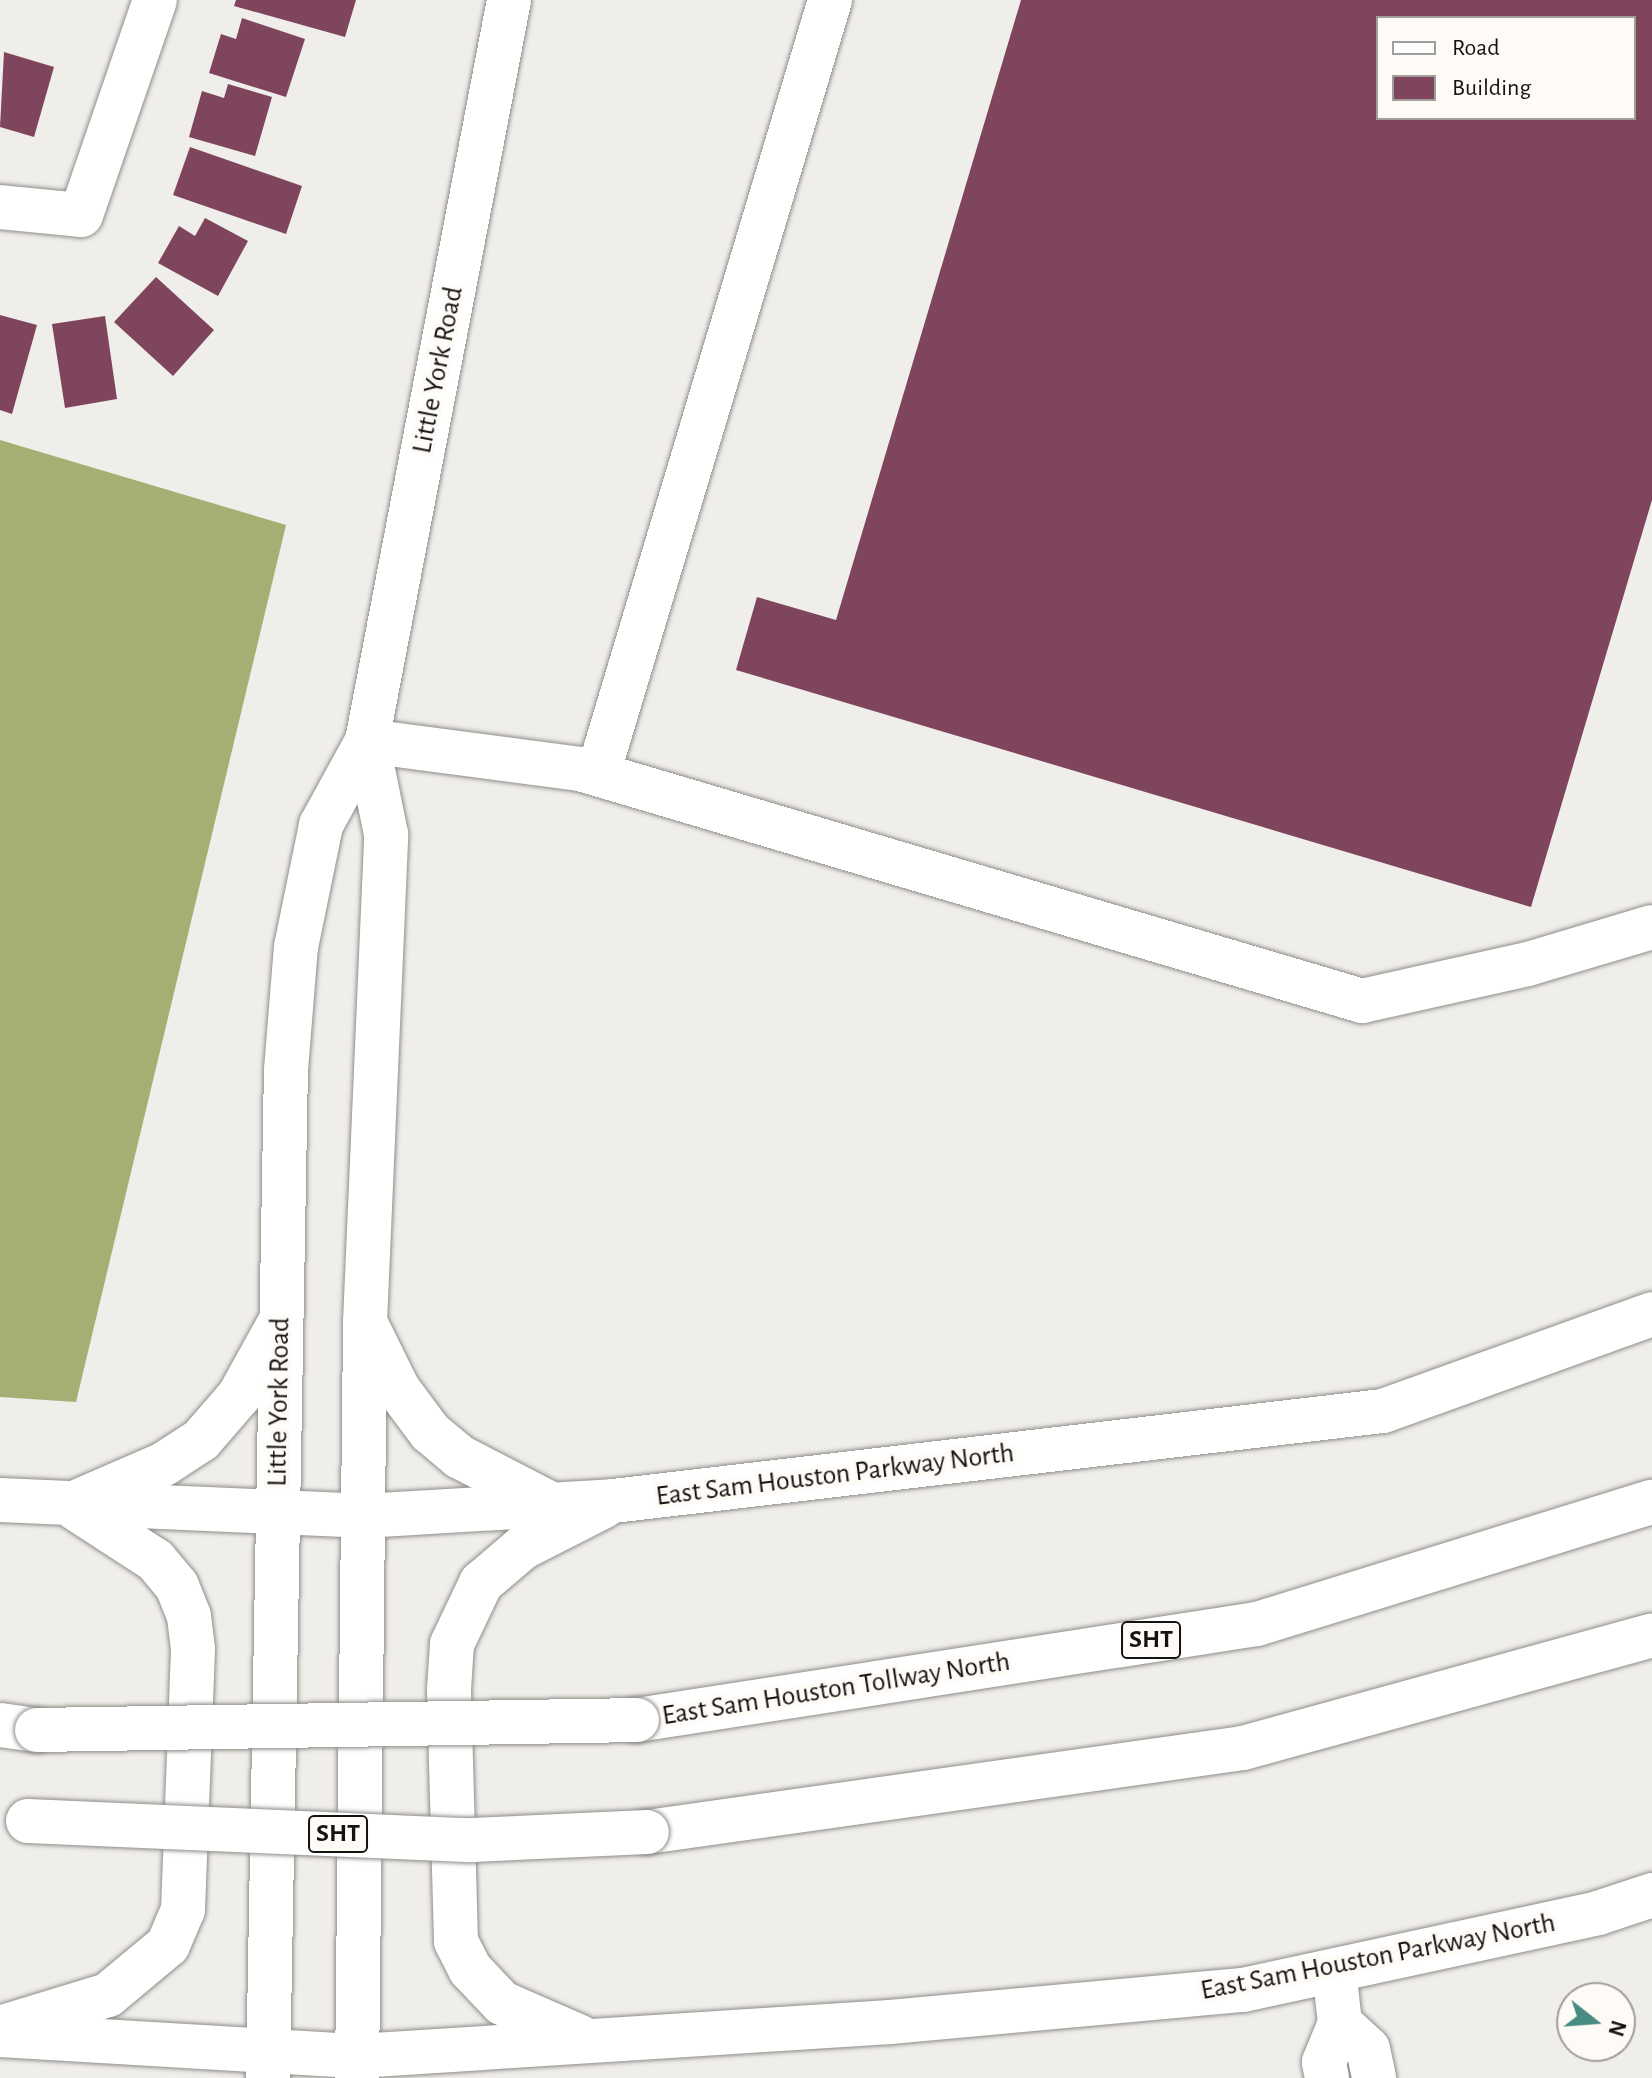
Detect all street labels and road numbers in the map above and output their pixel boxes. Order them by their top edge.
street label: Little York Road [405,284,471,456]
street label: Little York Road [261,1317,297,1487]
street label: East Sam Houston Parkway North [654,1436,1016,1514]
road number: SHT [1121,1618,1181,1662]
street label: East Sam Houston Tollway North [660,1645,1012,1733]
road number: SHT [308,1812,368,1856]
street label: East Sam Houston Parkway North [1198,1906,1558,2008]

